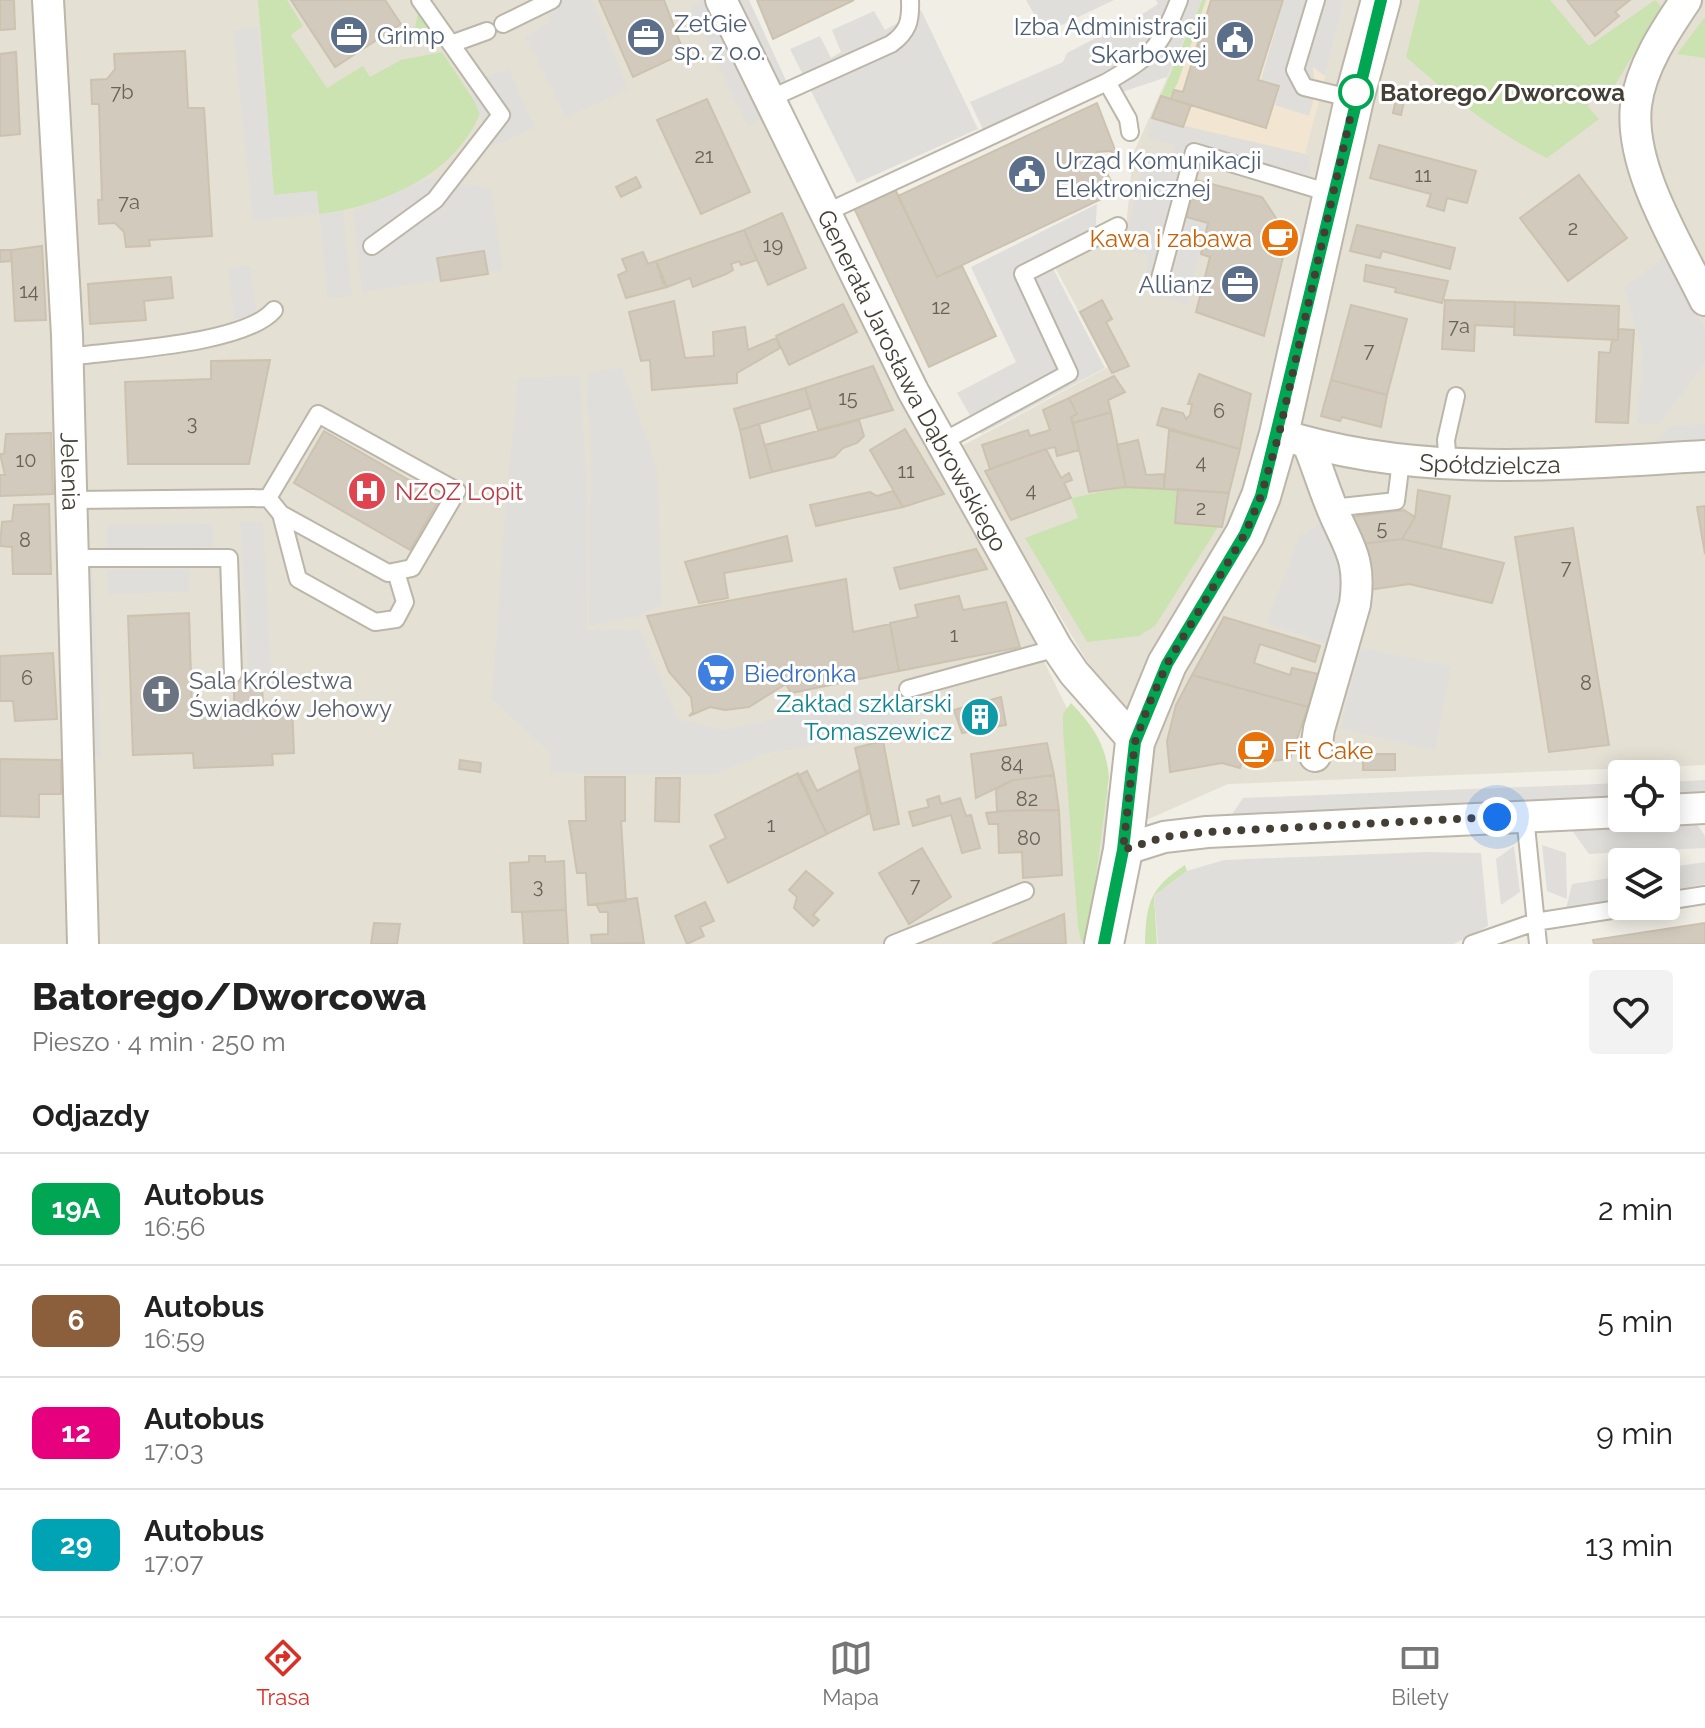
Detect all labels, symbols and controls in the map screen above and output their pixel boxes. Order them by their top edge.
place label: ZetGie sp. z o.o. [674,9,765,66]
place label: Izba Administracji Skarbowej [1014,12,1207,69]
office icon: Grimp [328,14,370,56]
office icon: ZetGie sp. z o.o. [625,16,667,58]
public building icon: Izba Administracji Skarbowej [1214,19,1256,61]
place label: Grimp [377,21,445,50]
marker: Batorego/Dworcowa [1339,75,1373,109]
place label: Batorego/Dworcowa [1380,78,1625,107]
house number: 7b [110,80,134,104]
house number: 21 [695,144,714,168]
place label: Urząd Komunikacji Elektronicznej [1055,146,1261,203]
public building icon: Urząd Komunikacji Elektronicznej [1006,153,1048,195]
house number: 11 [1414,163,1432,187]
house number: 7a [118,190,140,214]
street label: Generała Jarosława Dąbrowskiego [812,205,1014,556]
house number: 2 [1568,216,1578,240]
cafe icon: Kawa i zabawa [1259,217,1301,259]
place label: Kawa i zabawa [1089,224,1252,253]
house number: 19 [763,233,783,257]
office icon: Allianz [1219,263,1261,305]
place label: Allianz [1139,270,1212,299]
house number: 14 [19,279,39,303]
house number: 12 [932,295,950,319]
house number: 7a [1448,314,1470,338]
house number: 7 [1364,338,1375,362]
house number: 15 [838,386,858,410]
house number: 6 [1213,399,1225,423]
house number: 3 [187,411,197,435]
street label: Jelenia [55,432,86,511]
street label: Spółdzielcza [1418,447,1561,479]
house number: 10 [16,448,36,472]
house number: 4 [1196,450,1207,474]
house number: 11 [897,459,915,483]
hospital icon: NZOZ Lopit [346,470,388,512]
place label: NZOZ Lopit [395,477,523,506]
house number: 4 [1026,478,1037,502]
house number: 2 [1196,496,1206,520]
house number: 5 [1377,516,1388,540]
house number: 8 [19,528,31,552]
house number: 7 [1561,555,1572,579]
house number: 1 [950,623,959,647]
supermarket icon: Biedronka [695,652,737,694]
place label: Biedronka [744,659,856,688]
house number: 6 [21,666,33,690]
place label: Sala Królestwa Świadków Jehowy [189,666,392,723]
house number: 8 [1580,671,1592,695]
church icon: Sala Królestwa Świadków Jehowy [140,673,182,715]
place label: Zakład szklarski Tomaszewicz [776,689,952,746]
building icon: Zakład szklarski Tomaszewicz [959,696,1001,738]
cafe icon: Fit Cake [1235,729,1277,771]
place label: Fit Cake [1284,736,1373,765]
house number: 84 [1001,752,1023,776]
map controls [1608,760,1680,920]
button: locate [1608,760,1680,832]
house number: 82 [1016,787,1038,811]
your location [1477,797,1517,837]
house number: 1 [767,813,776,837]
house number: 80 [1017,826,1041,850]
button: layers [1608,848,1680,920]
house number: 7 [910,873,921,897]
house number: 3 [533,874,543,898]
button: heart [1589,970,1673,1054]
text: Batorego/Dworcowa [32,974,426,1019]
text: Pieszo · 4 min · 250 m [32,1027,286,1057]
text: Odjazdy [32,1098,149,1133]
text: Autobus [144,1177,264,1212]
text: 19A [51,1192,101,1225]
text: 2 min [1598,1192,1673,1227]
text: 16:56 [144,1212,206,1242]
text: Autobus [144,1289,264,1324]
text: 6 [68,1304,85,1337]
text: 5 min [1597,1304,1673,1339]
text: 16:59 [144,1324,205,1354]
text: Autobus [144,1401,264,1436]
text: 12 [61,1416,91,1449]
text: 9 min [1596,1416,1673,1451]
text: 17:03 [144,1436,204,1466]
text: Autobus [144,1513,264,1548]
text: 29 [60,1528,92,1561]
text: 13 min [1585,1528,1673,1563]
text: 17:07 [144,1548,203,1578]
tab: Trasa [256,1636,310,1710]
tab: Mapa [822,1636,879,1710]
tab: Bilety [1391,1636,1449,1710]

